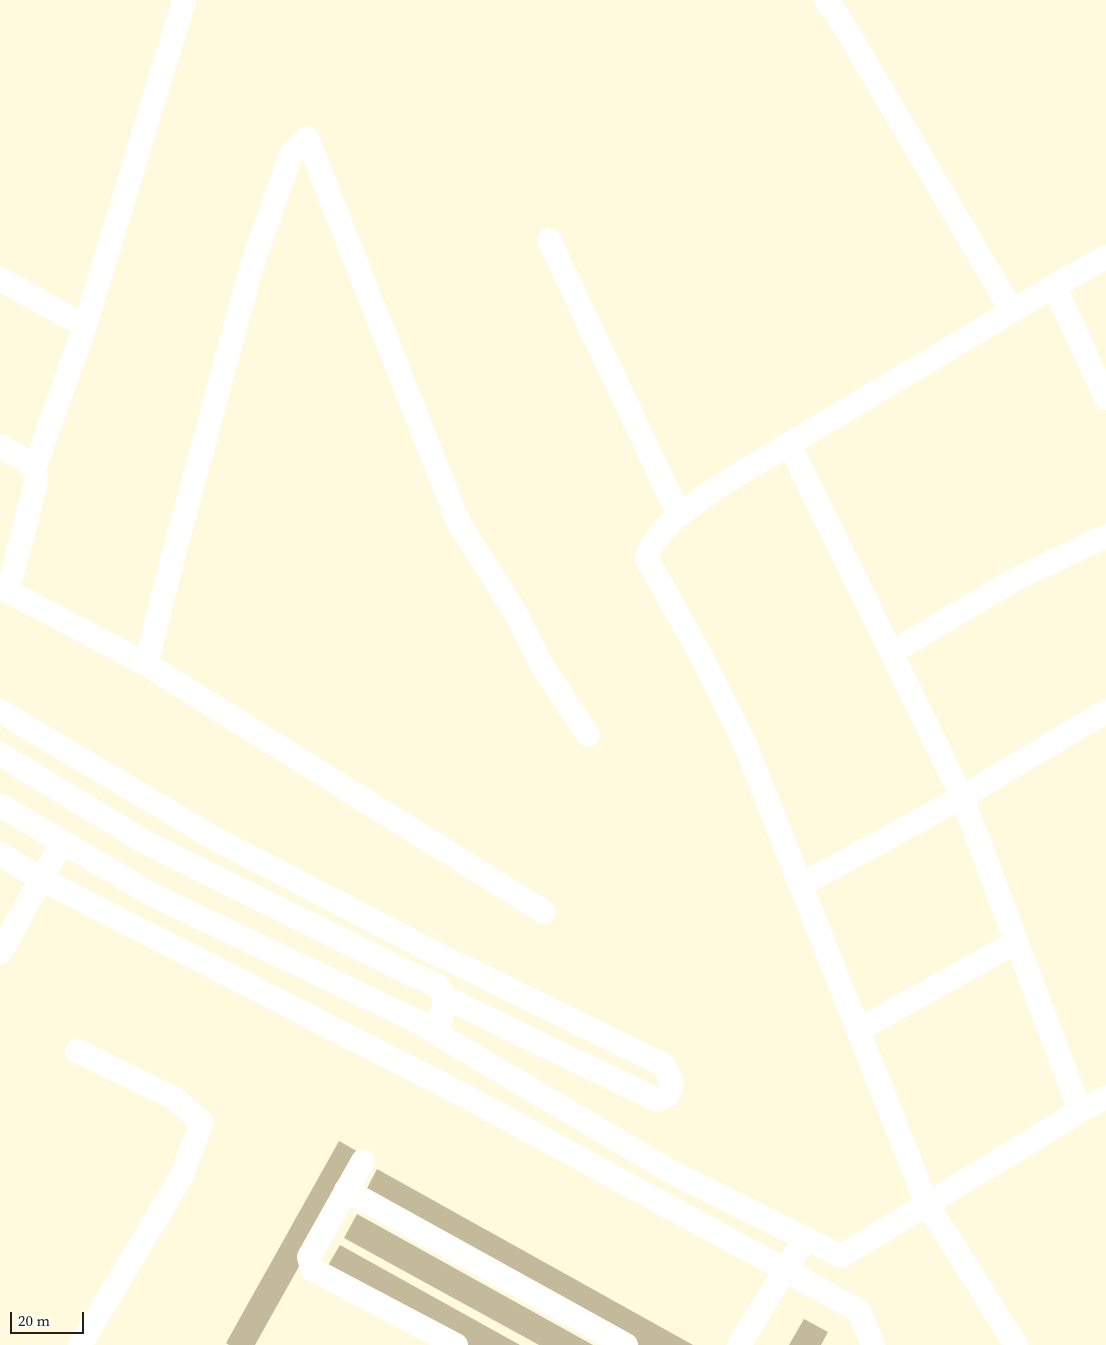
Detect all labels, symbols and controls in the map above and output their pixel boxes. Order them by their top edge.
scale bar [12,1302,86,1334]
text: 20 m [18,1310,50,1331]

